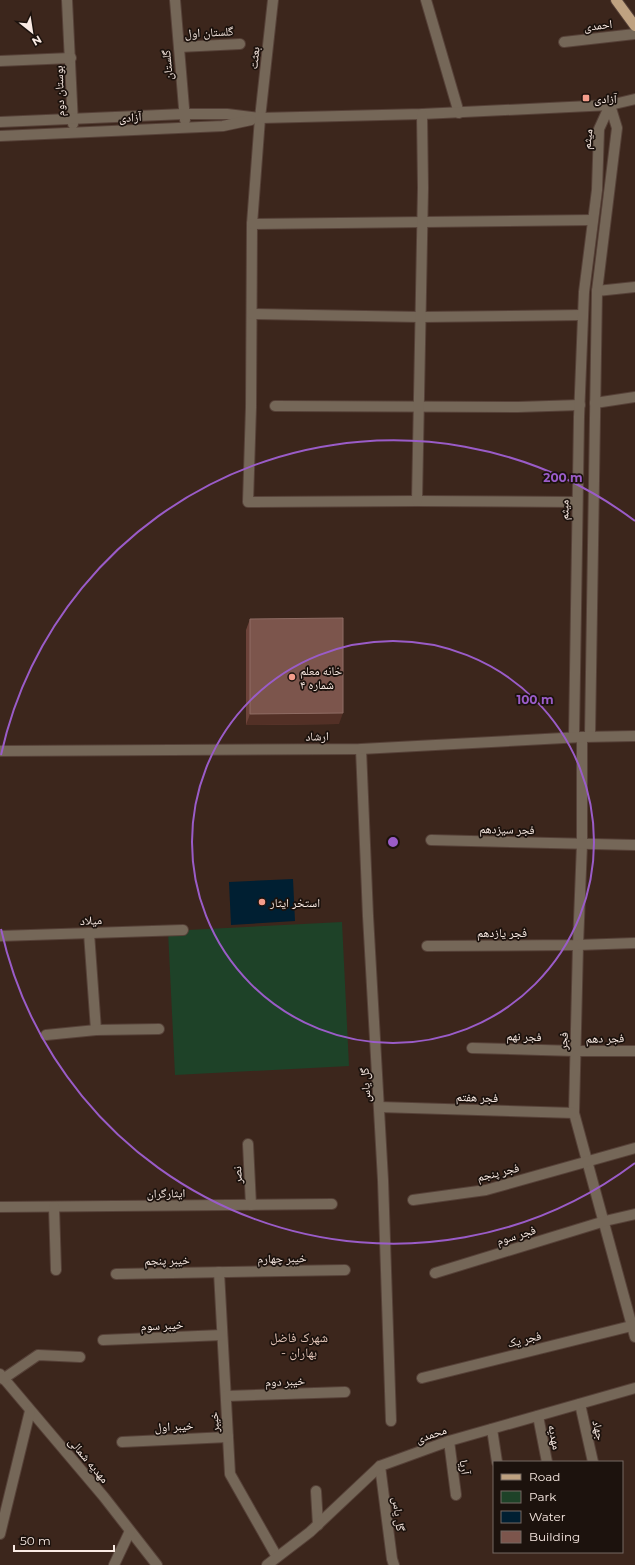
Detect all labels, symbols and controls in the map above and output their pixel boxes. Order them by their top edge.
north arrow [12,12,52,52]
street label: احمدی [583,16,613,34]
street label: گلستان اول [184,23,234,41]
text: N [30,32,44,49]
street label: بعثت [245,46,263,70]
street label: گلستان [158,49,176,81]
street label: بوستان دوم [51,65,68,117]
place label: آزادی [594,91,618,106]
marker: آزادی [581,93,591,103]
street label: آزادی [118,109,143,125]
street label: میثم [578,128,597,150]
text: 200 m [543,470,583,485]
street label: میثم [556,500,573,520]
place label: خانه معلم شماره ۴ [300,663,343,692]
marker: خانه معلم شماره ۴ [287,672,297,682]
text: 100 m [517,692,553,707]
street label: ارشاد [305,728,329,744]
street label: فجر سیزدهم [479,821,535,838]
centre of rings [386,835,400,849]
place label: استخر ایثار [269,895,320,910]
marker: استخر ایثار [257,897,267,907]
street label: میلاد [80,912,102,928]
street label: فجر یازدهم [477,925,527,941]
street label: فجر نهم [506,1028,542,1045]
street label: فجر دهم [586,1030,624,1047]
street label: فجر [555,1032,571,1051]
street label: گل یاس [357,1067,374,1103]
street label: فجر هفتم [456,1089,498,1106]
street label: فجر پنجم [475,1160,521,1185]
street label: نصر [229,1166,245,1185]
street label: ایثارگران [147,1185,186,1201]
street label: فجر سوم [494,1222,538,1249]
street label: خیبر چهارم [257,1250,307,1267]
street label: خیبر پنجم [144,1252,190,1269]
street label: خیبر سوم [140,1316,184,1335]
street label: فجر یک [505,1328,543,1351]
district label: شهرک فاضل - بهاران [270,1329,328,1361]
street label: خیبر دوم [265,1373,306,1390]
street label: خیبر [206,1411,222,1434]
street label: خیبر اول [154,1417,194,1435]
street label: جهاد [589,1418,609,1442]
street label: محمدی [414,1422,448,1446]
street label: مهدیه [545,1423,565,1451]
street label: مهدیه شمالی [65,1434,112,1486]
street label: آریا [456,1459,474,1476]
legend [493,1461,623,1553]
text: Road [529,1469,560,1484]
text: Park [529,1489,557,1504]
street label: گل یاس [389,1496,409,1532]
text: Water [529,1509,566,1524]
scale bar [14,1527,114,1553]
text: Building [529,1529,580,1544]
text: 50 m [20,1533,51,1548]

